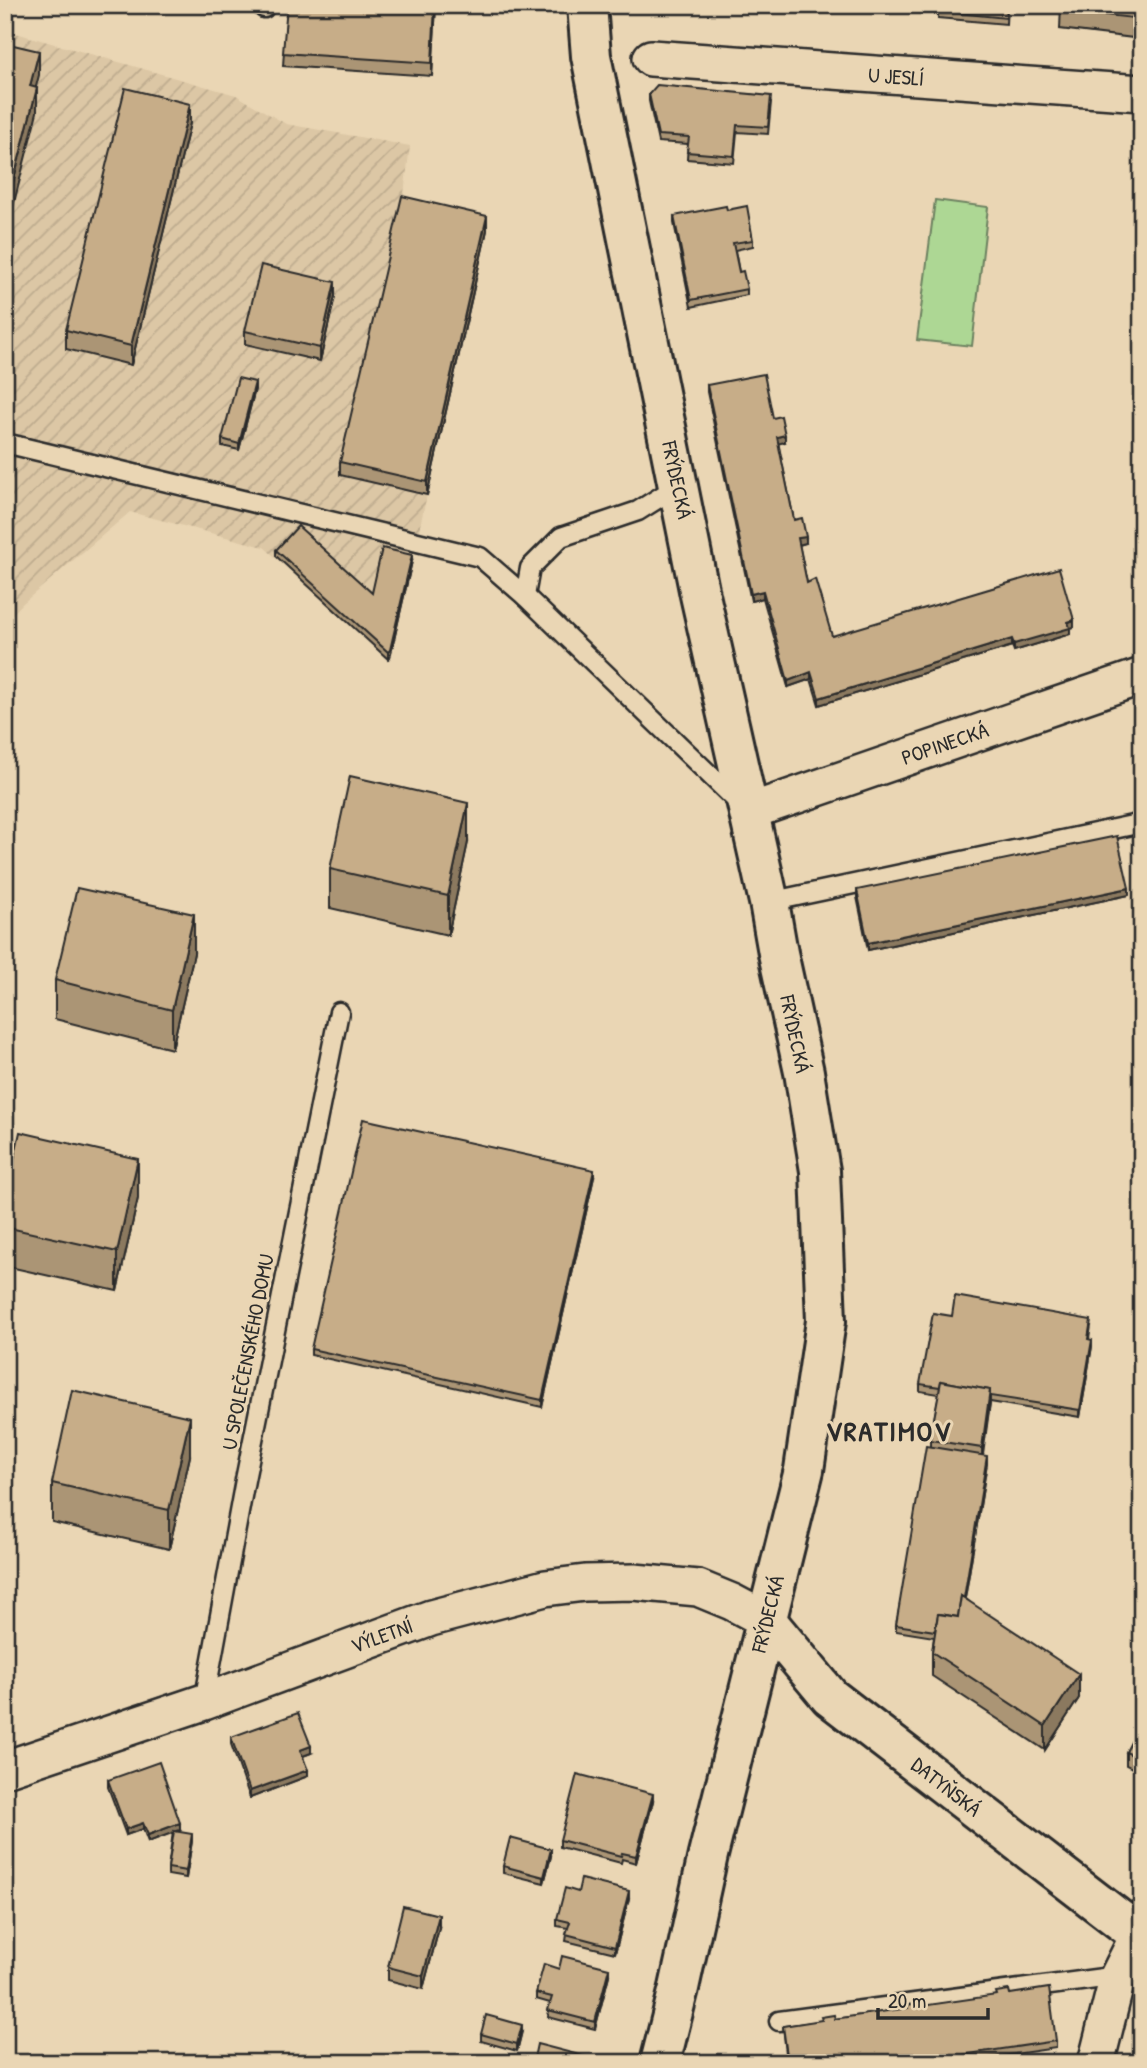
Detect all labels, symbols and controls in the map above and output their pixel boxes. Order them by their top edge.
street label: U JESLÍ [867,60,925,93]
street label: FRÝDECKÁ [655,437,700,521]
street label: POPINECKÁ [898,715,992,772]
street label: FRÝDECKÁ [773,991,818,1075]
street label: U SPOLEČENSKÉHO DOMU [214,1252,281,1452]
district label: VRATIMOV [826,1412,952,1450]
street label: FRÝDECKÁ [744,1572,791,1657]
street label: VÝLETNÍ [347,1611,417,1660]
street label: DATYŇSKÁ [905,1750,987,1823]
scale bar [878,1977,988,2021]
text: 20 m [888,1986,926,2015]

